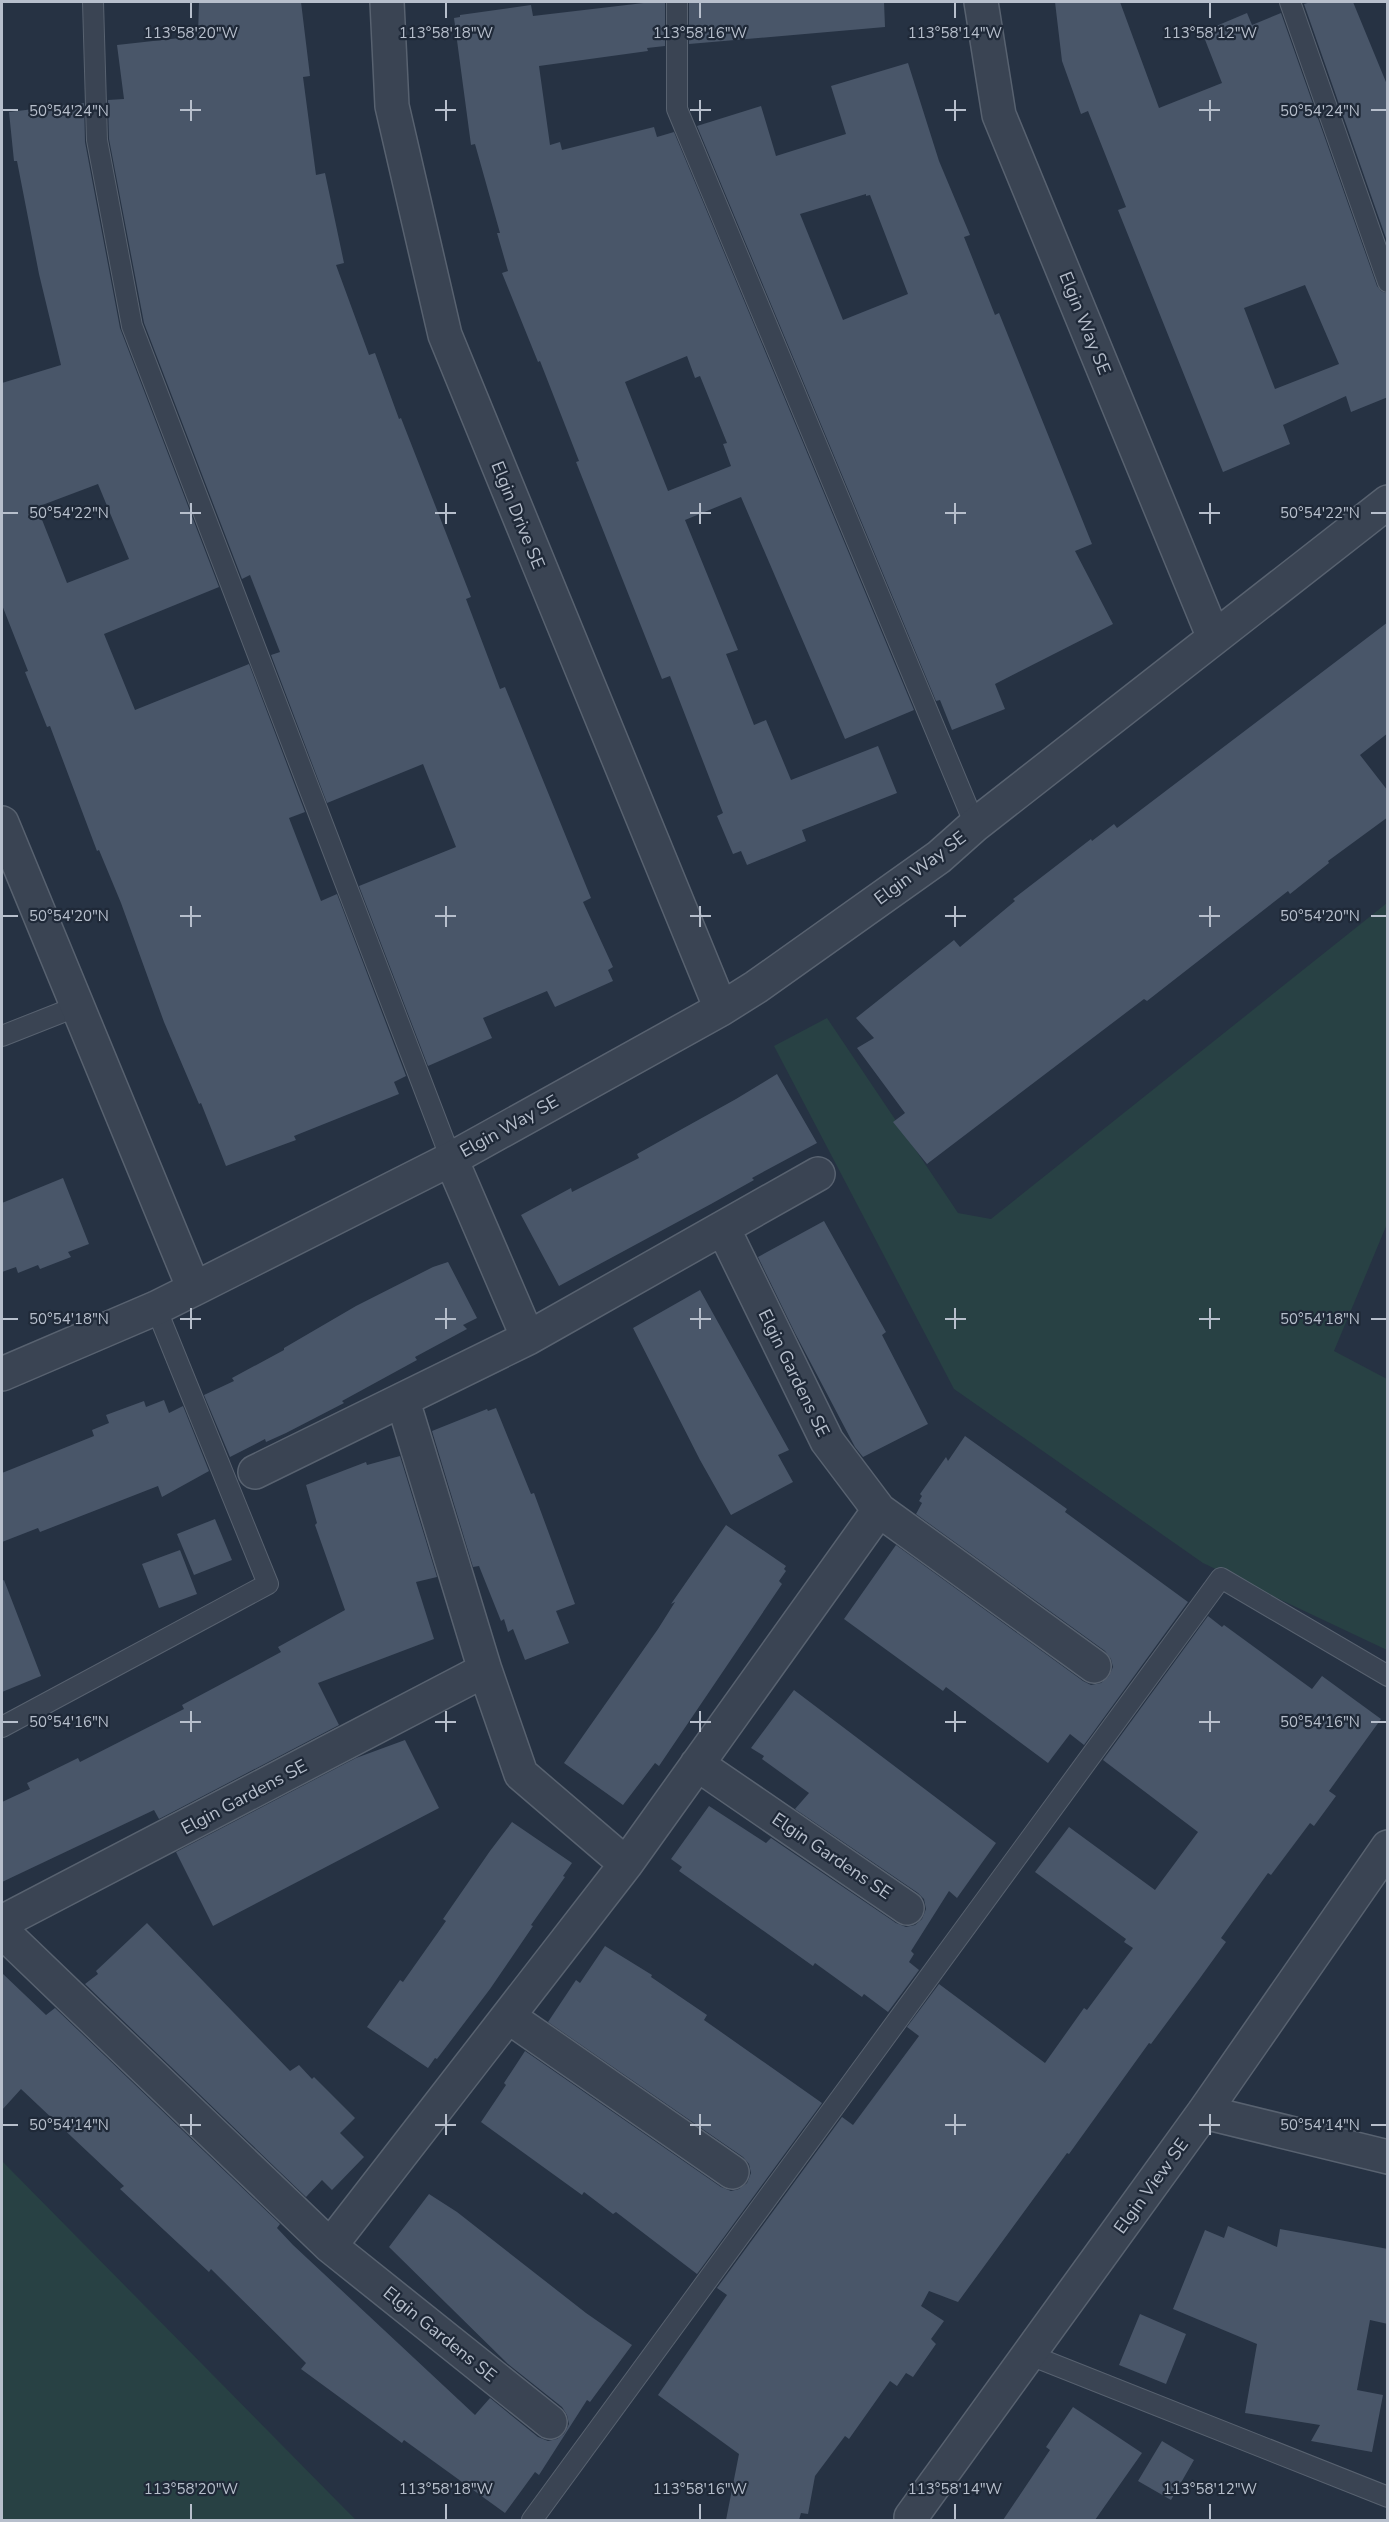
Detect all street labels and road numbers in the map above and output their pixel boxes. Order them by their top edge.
street label: Elgin Way SE [1053,268,1117,378]
street label: Elgin Drive SE [485,458,551,572]
street label: Elgin Way SE [869,826,971,910]
street label: Elgin Way SE [456,1089,562,1163]
street label: Elgin Gardens SE [753,1305,835,1441]
street label: Elgin Gardens SE [177,1754,311,1840]
street label: Elgin Gardens SE [768,1807,896,1905]
street label: Elgin View SE [1108,2133,1194,2239]
street label: Elgin Gardens SE [378,2281,502,2387]

